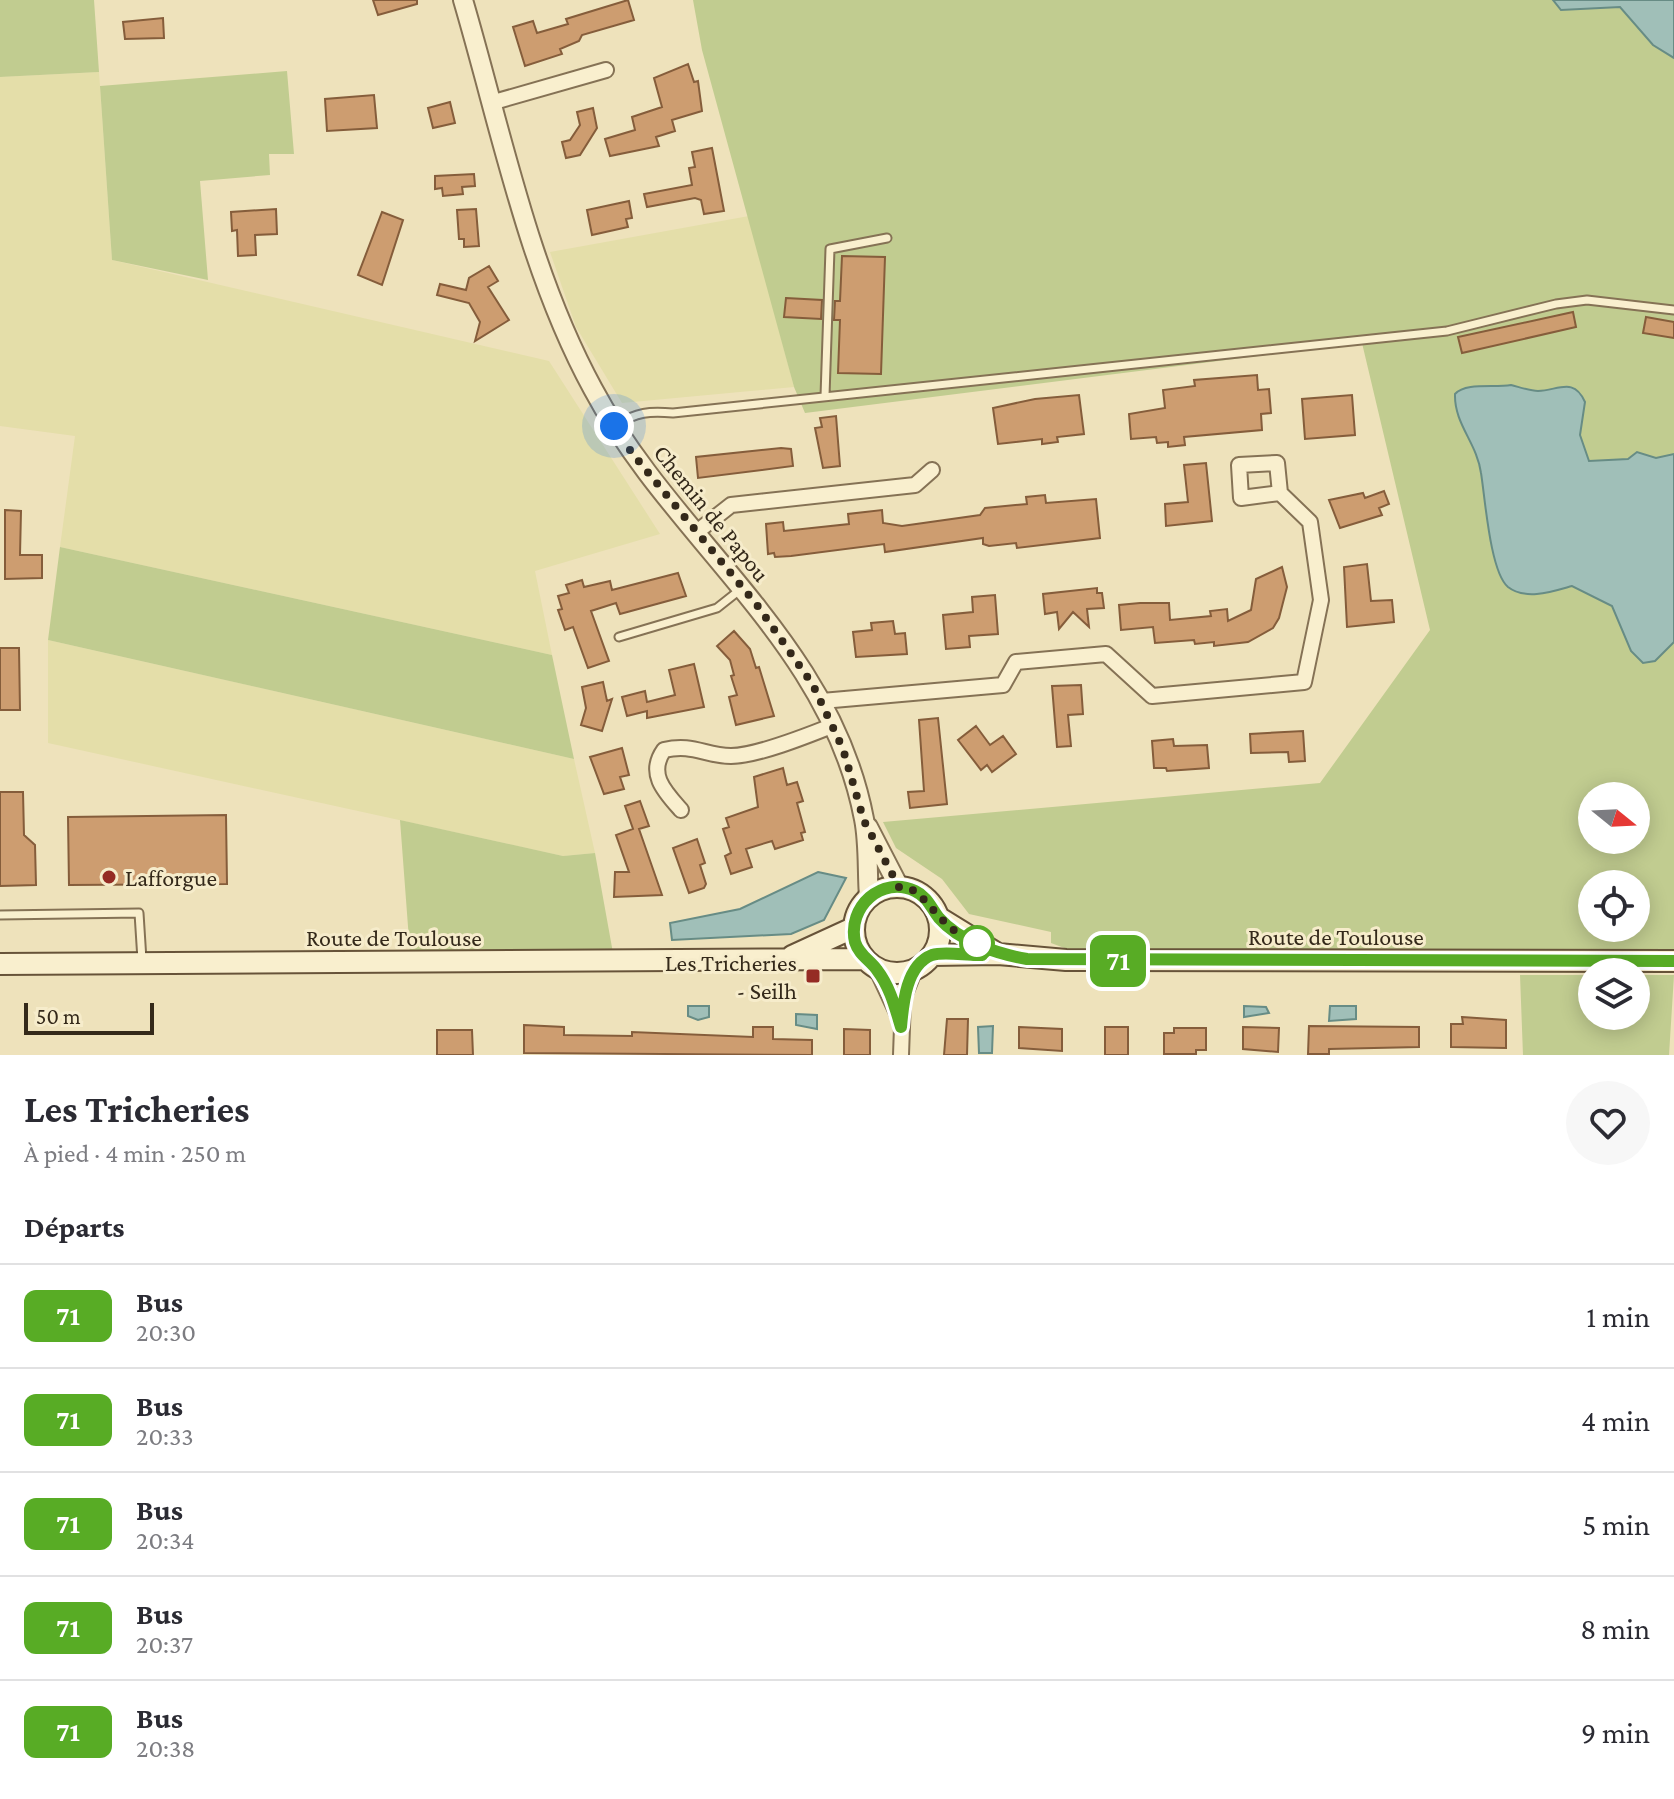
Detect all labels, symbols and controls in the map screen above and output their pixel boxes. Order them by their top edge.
your location [594,406,634,446]
street label: Chemin de Papou [649,439,776,587]
north arrow [1578,782,1650,854]
map controls [1578,782,1650,1030]
place label: Lafforgue [125,864,217,891]
marker: Lafforgue [100,868,118,886]
button: locate [1578,870,1650,942]
street label: Route de Toulouse [1248,923,1424,950]
street label: Route de Toulouse [306,924,482,951]
unlabelled marker [960,926,994,960]
line badge: 71 [1082,935,1154,987]
text: 71 [1106,945,1130,976]
place label: Les Tricheries - Seilh [665,949,797,1004]
button: layers [1578,958,1650,1030]
marker: Les Tricheries - Seilh [804,967,822,985]
scale bar [24,999,154,1035]
text: 50 m [36,1004,81,1029]
button: heart [1566,1081,1650,1165]
text: Les Tricheries [24,1088,250,1130]
text: À pied · 4 min · 250 m [24,1139,246,1168]
text: Départs [24,1210,125,1243]
text: Bus [136,1285,183,1318]
text: 71 [56,1300,80,1331]
text: 1 min [1586,1300,1650,1333]
text: 20:30 [136,1318,196,1347]
text: Bus [136,1389,183,1422]
text: 71 [56,1404,80,1435]
text: 4 min [1581,1404,1650,1437]
text: 20:33 [136,1422,194,1451]
text: Bus [136,1493,183,1526]
text: 71 [56,1508,80,1539]
text: 5 min [1582,1508,1650,1541]
text: 20:34 [136,1526,195,1555]
text: Bus [136,1597,183,1630]
text: 71 [56,1612,80,1643]
text: 8 min [1580,1612,1650,1645]
text: 20:37 [136,1630,193,1659]
text: Bus [136,1701,183,1734]
text: 71 [56,1716,80,1747]
text: 9 min [1581,1716,1650,1749]
text: 20:38 [136,1734,195,1763]

